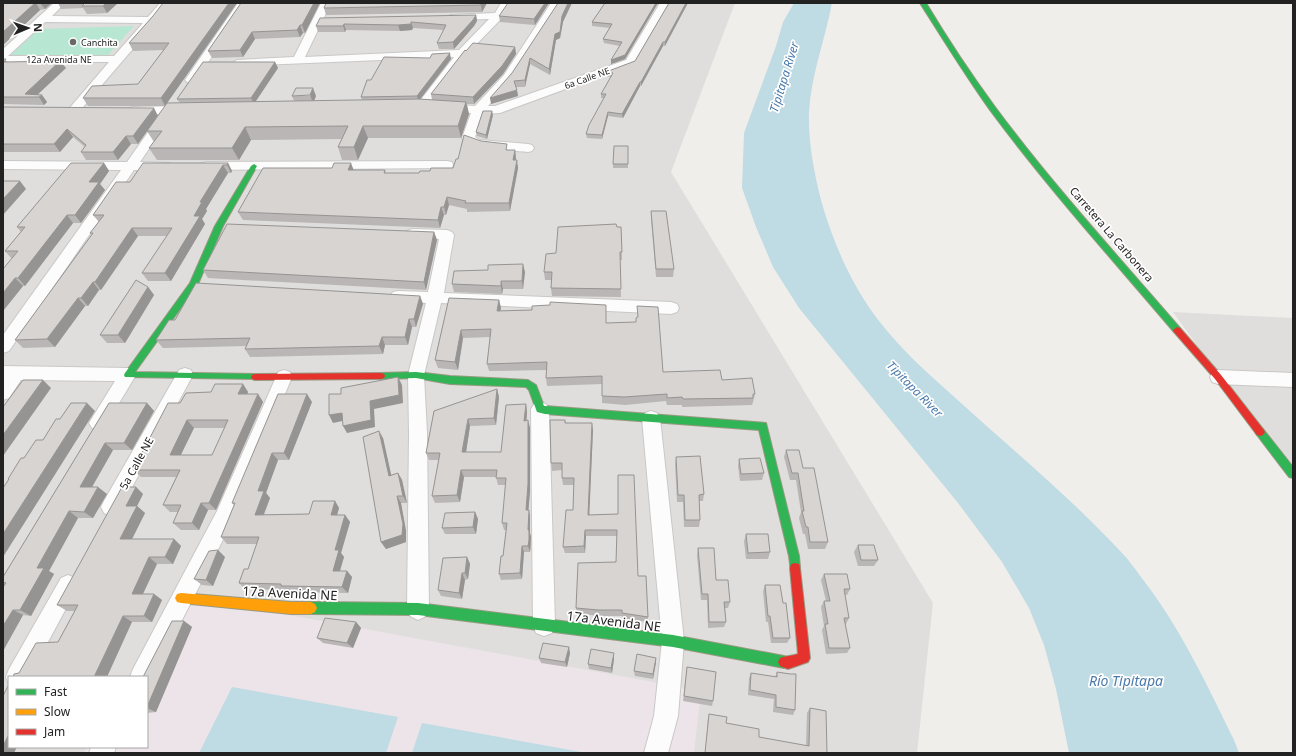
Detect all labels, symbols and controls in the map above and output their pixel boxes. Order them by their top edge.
north arrow [8,8,48,48]
text: N [31,23,46,32]
place label: Canchita [81,36,118,49]
marker: Canchita [68,37,78,47]
water label: Tipitapa River [765,38,803,114]
street label: 12a Avenida NE [26,53,92,66]
street label: 6a Calle NE [563,64,611,92]
street label: Carretera La Carbonera [1067,183,1157,285]
water label: Tipitapa River [883,357,948,422]
street label: 5a Calle NE [115,434,157,492]
street label: 17a Avenida NE [242,582,338,604]
street label: 17a Avenida NE [566,606,662,636]
water label: Río Tipitapa [1089,671,1163,690]
legend [8,676,148,748]
text: Fast [44,683,68,700]
text: Slow [44,703,71,720]
text: Jam [43,723,65,740]

